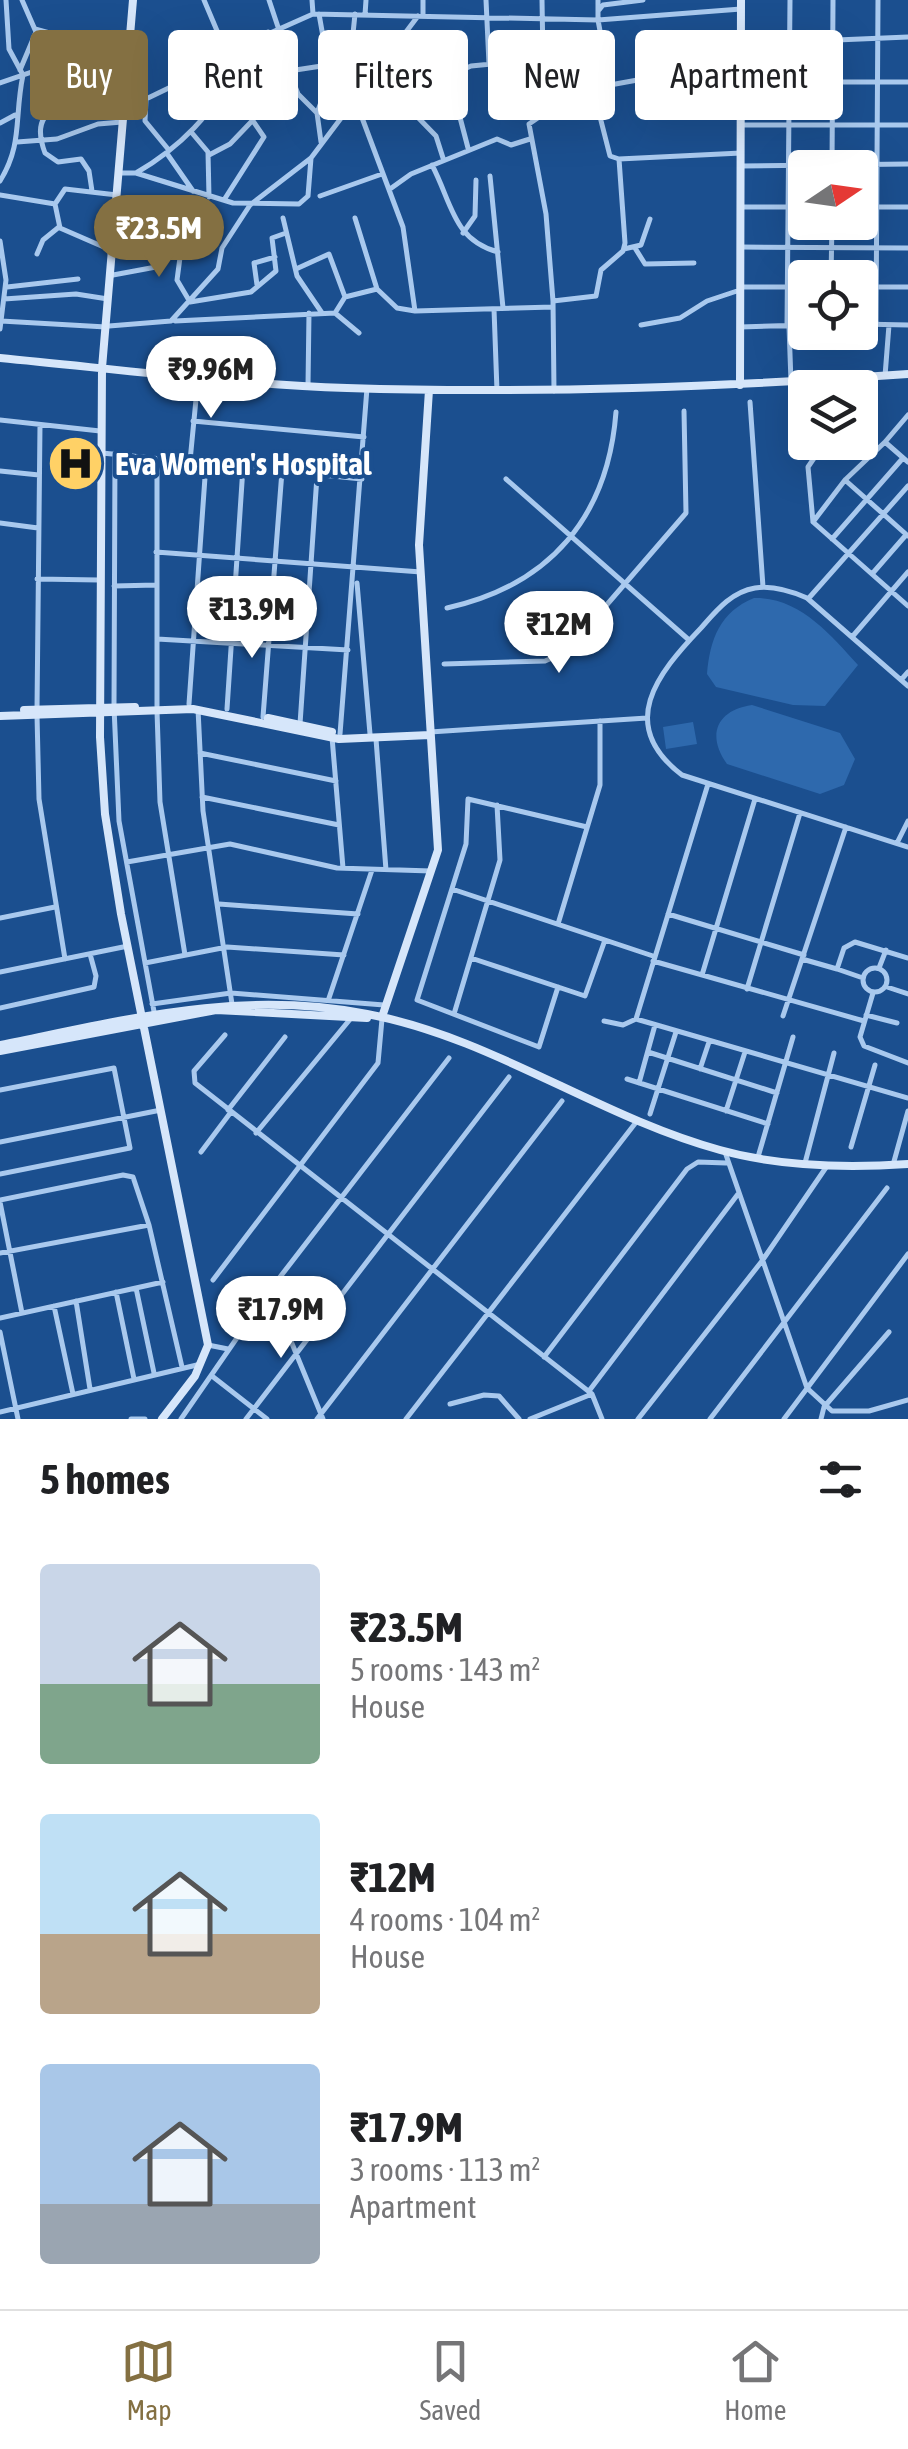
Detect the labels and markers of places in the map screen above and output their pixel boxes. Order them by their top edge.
pin: ₹23.5M [78,195,240,280]
pin: ₹9.96M [130,336,292,421]
hospital icon: Eva Women's Hospital [46,434,106,494]
place label: Eva Women's Hospital [115,445,372,482]
pin: ₹13.9M [171,576,333,661]
pin: ₹12M [500,591,618,676]
pin: ₹17.9M [200,1276,362,1361]

